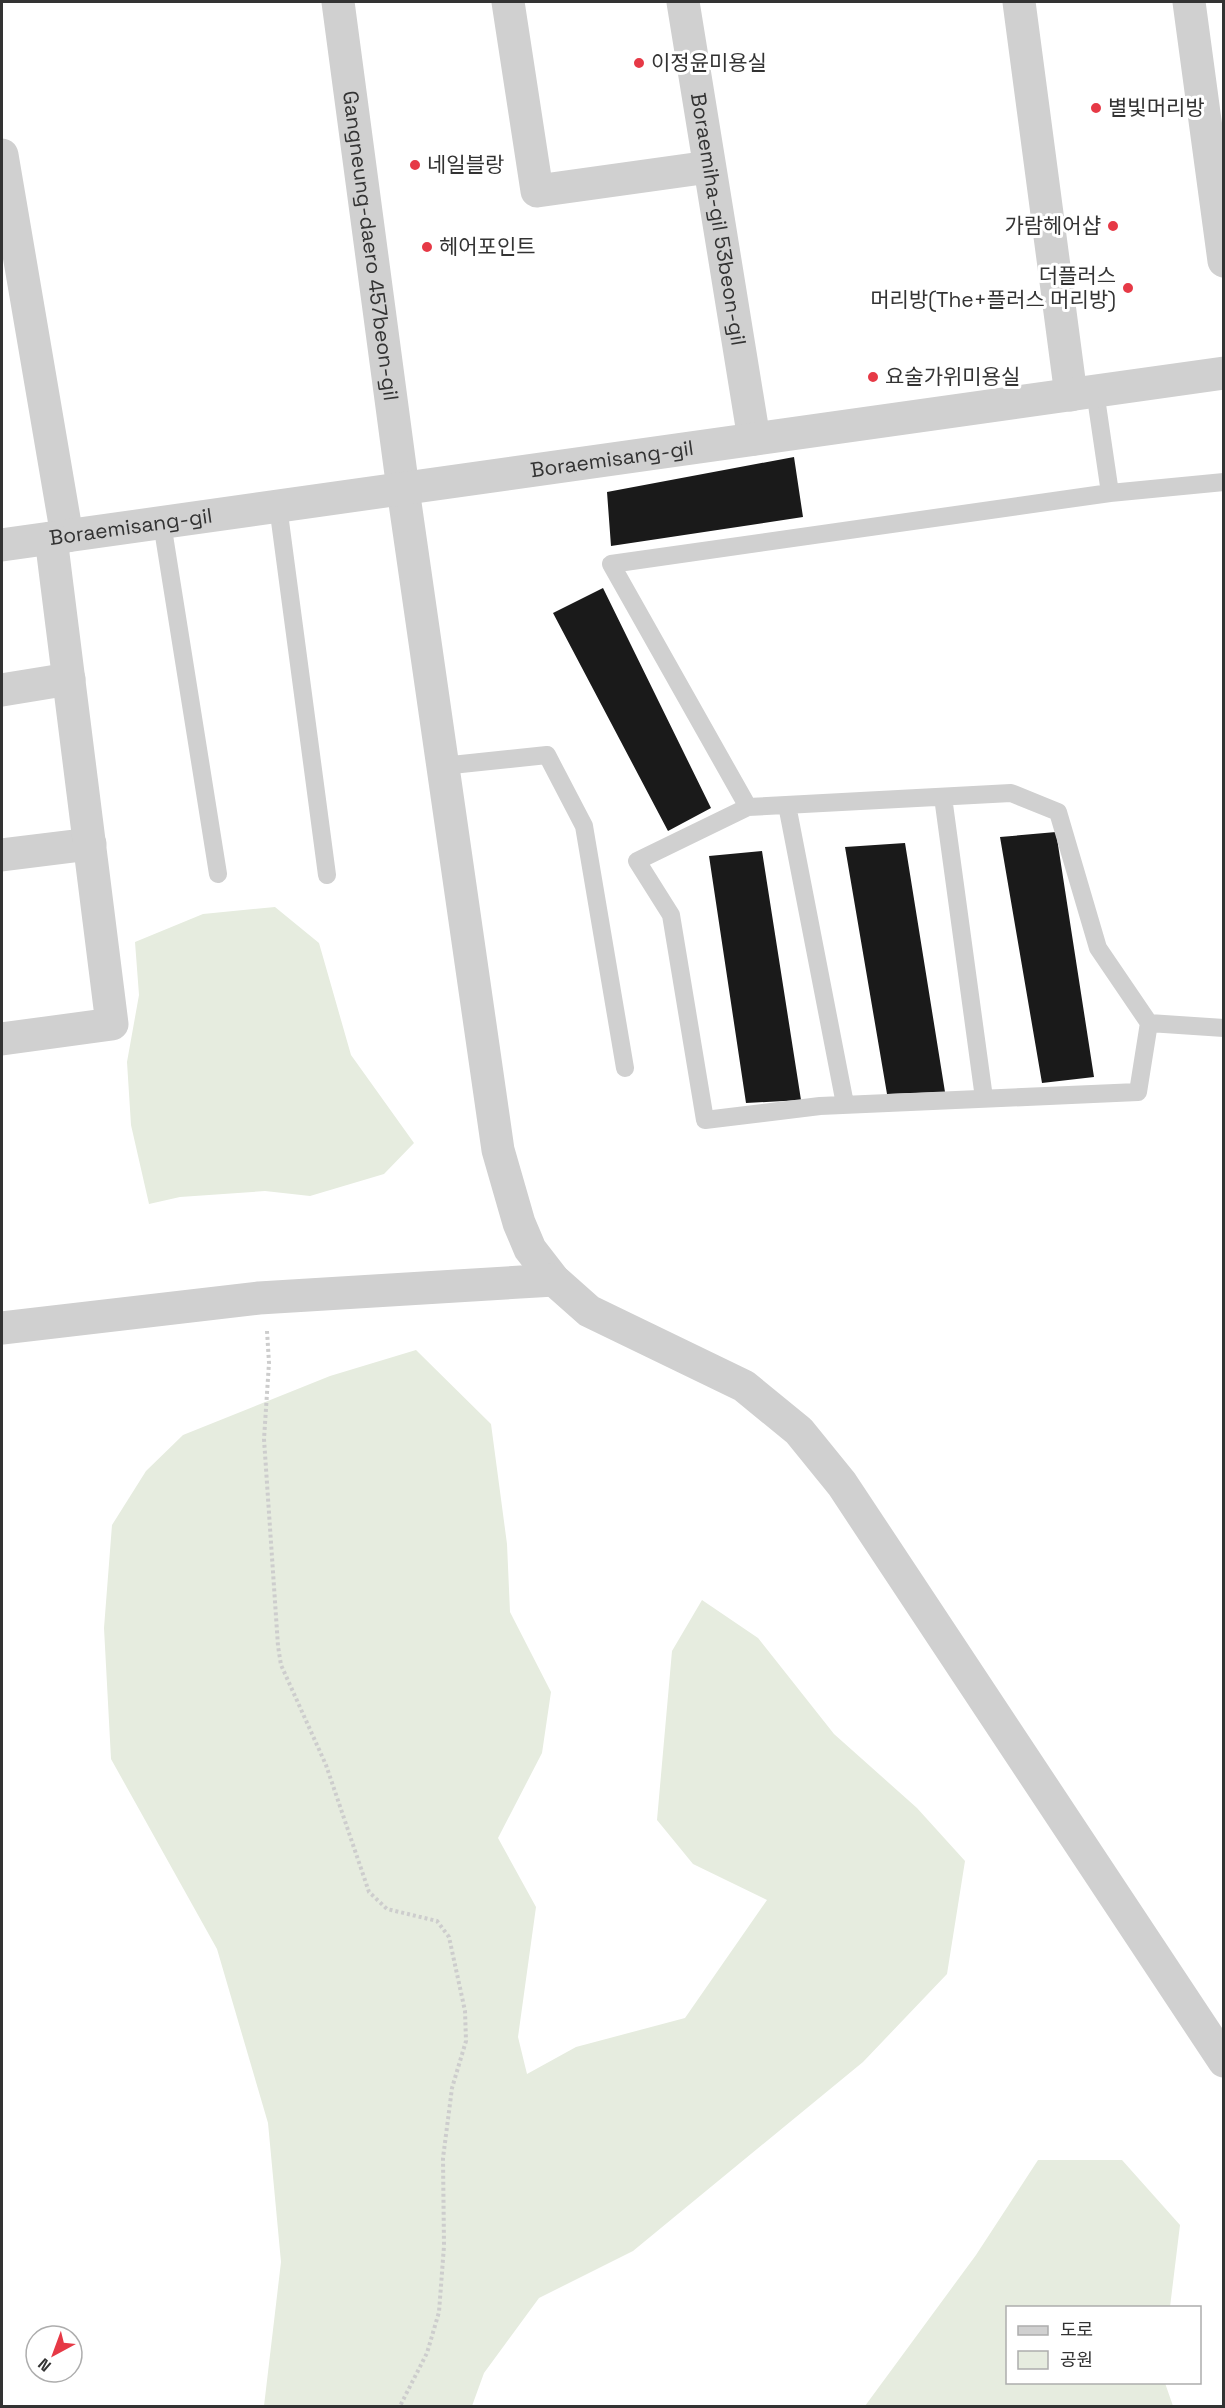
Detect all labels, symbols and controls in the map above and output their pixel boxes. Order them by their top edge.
place label: 이정윤미용실 [651,49,767,76]
marker: 이정윤미용실 [632,56,646,70]
street label: Gangneung-daero 457beon-gil [337,89,405,402]
street label: Boraemiha-gil 53beon-gil [685,91,753,348]
place label: 별빛머리방 [1108,94,1205,121]
marker: 별빛머리방 [1089,101,1103,115]
place label: 네일블랑 [427,151,504,178]
marker: 네일블랑 [408,158,422,172]
place label: 가람헤어샵 [1004,212,1101,239]
marker: 가람헤어샵 [1106,219,1120,233]
place label: 헤어포인트 [439,233,536,260]
marker: 헤어포인트 [420,240,434,254]
place label: 더플러스 머리방(The+플러스 머리방) [870,262,1116,313]
marker: 더플러스 머리방(The+플러스 머리방) [1121,281,1135,295]
place label: 요술가위미용실 [885,363,1020,390]
marker: 요술가위미용실 [866,370,880,384]
street label: Boraemisang-gil [529,434,695,483]
street label: Boraemisang-gil [47,502,214,551]
legend [1006,2306,1201,2384]
text: 도로 [1060,2318,1093,2341]
north arrow [24,2324,84,2384]
text: 공원 [1060,2348,1093,2371]
text: N [34,2353,55,2376]

